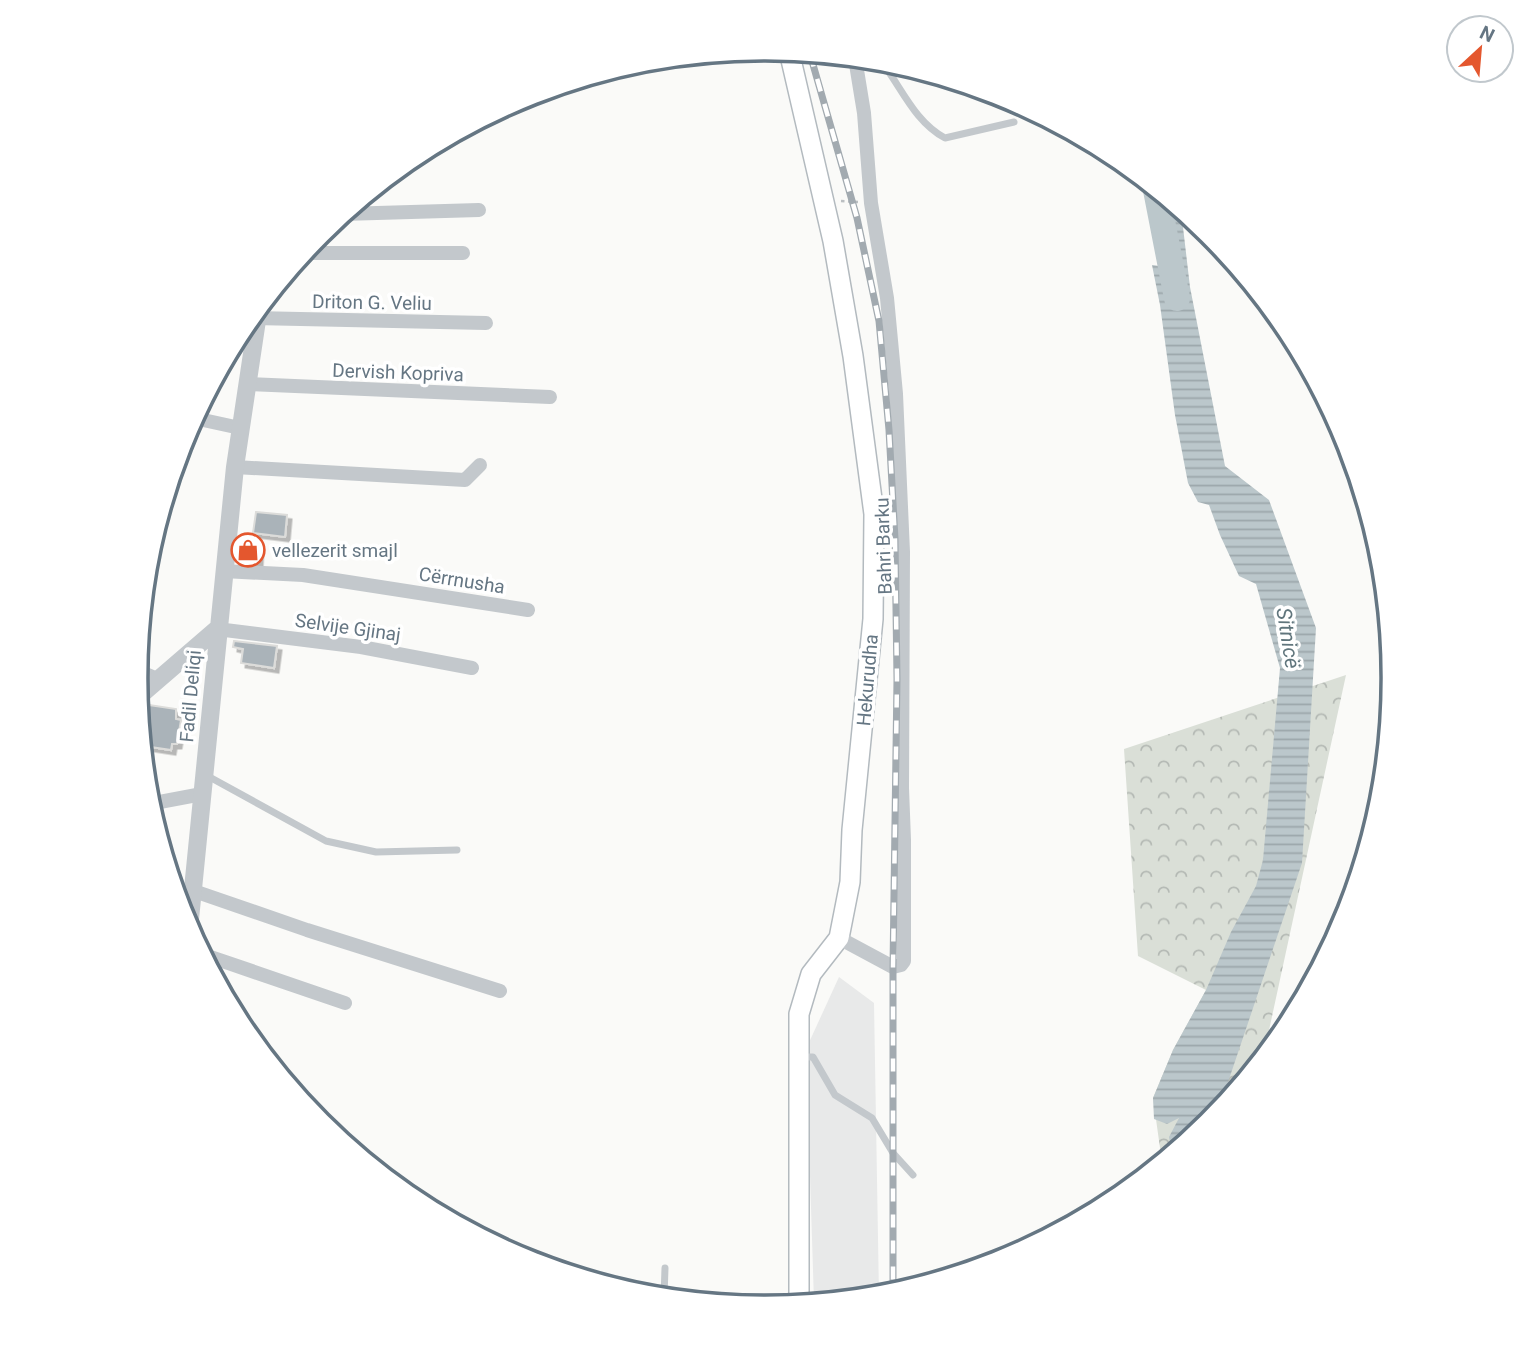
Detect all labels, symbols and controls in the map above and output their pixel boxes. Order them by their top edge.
north arrow [1445,14,1515,84]
text: N [1476,21,1498,47]
street label: Driton G. Veliu [312,290,432,315]
street label: Dervish Kopriva [332,359,464,386]
street label: Bahri Barku [870,497,897,595]
shop icon: vellezerit smajl [229,531,267,569]
place label: vellezerit smajl [272,539,398,562]
street label: Cërrnusha [417,562,507,599]
water label: Sitnicë [1271,606,1305,670]
street label: Selvije Gjinaj [294,609,402,646]
street label: Hekurudha [852,633,883,727]
street label: Fadil Deliqi [175,649,206,743]

